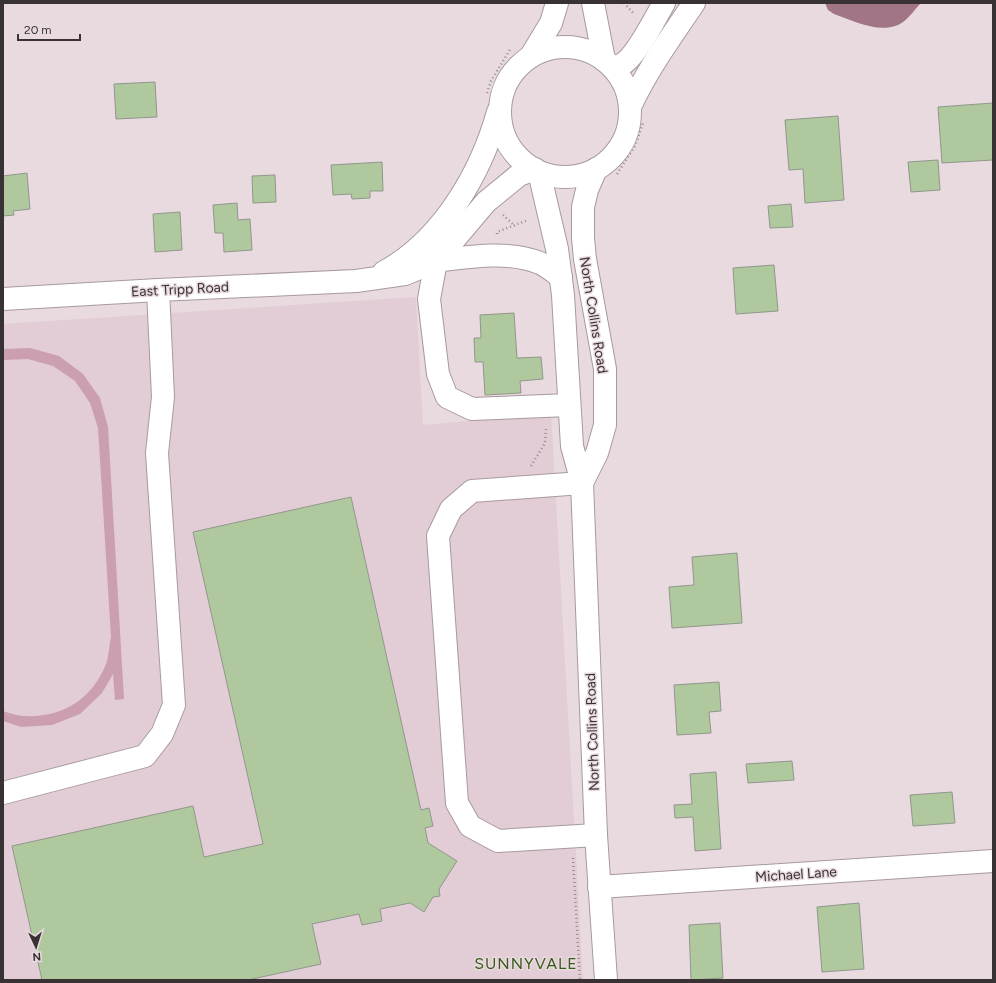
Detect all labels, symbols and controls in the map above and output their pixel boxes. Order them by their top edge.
scale bar [18,16,80,42]
text: 20 m [24,23,52,37]
street label: North Collins Road [576,256,611,375]
street label: East Tripp Road [131,278,229,301]
street label: North Collins Road [582,673,603,791]
street label: Michael Lane [755,863,838,886]
north arrow [16,927,56,967]
text: N [32,950,41,963]
district label: SUNNYVALE [474,954,578,973]

